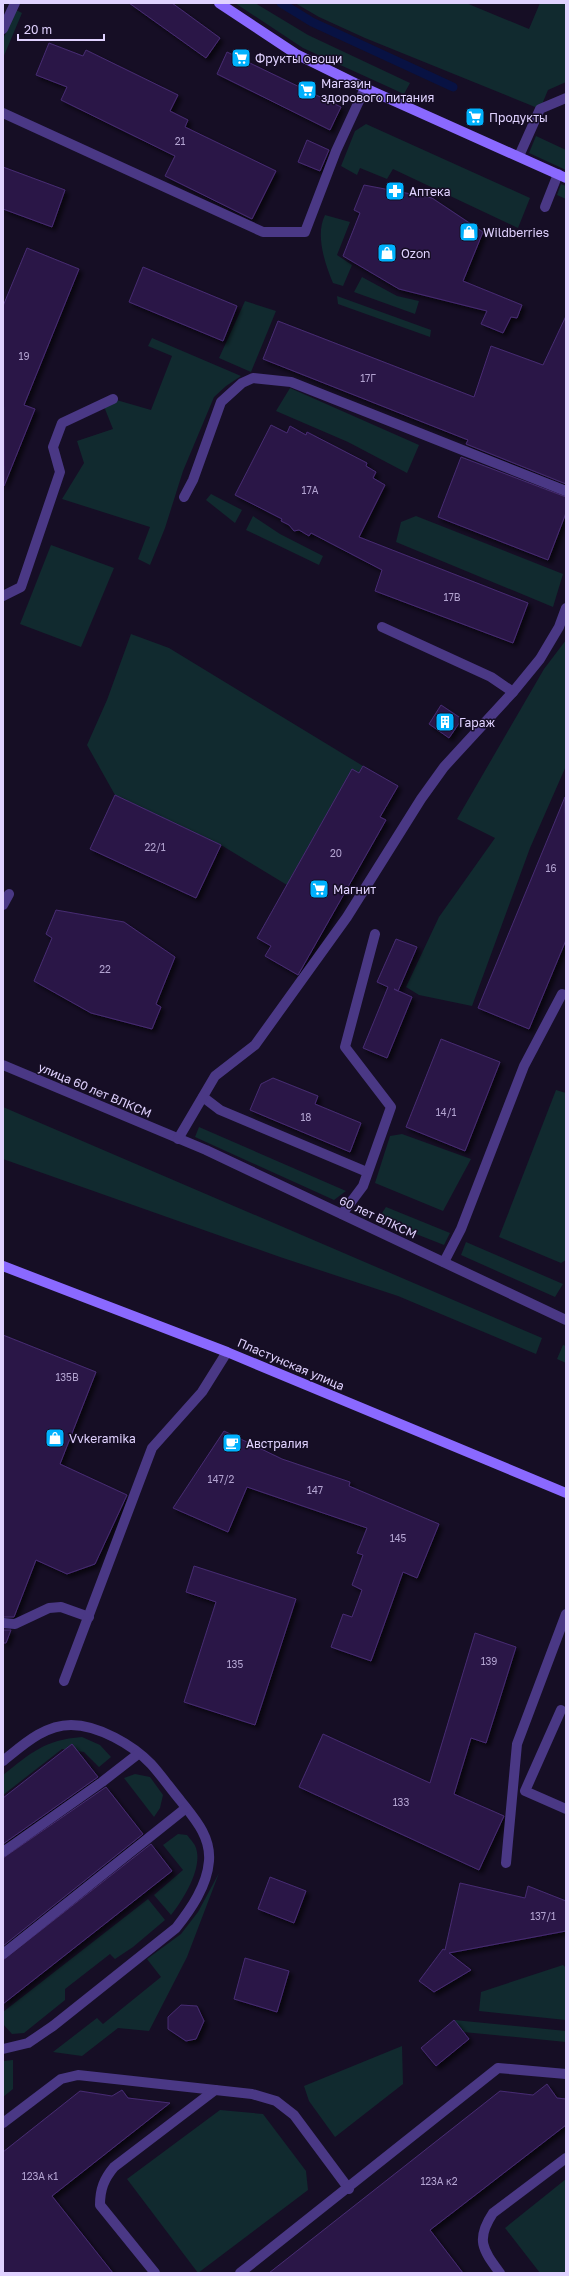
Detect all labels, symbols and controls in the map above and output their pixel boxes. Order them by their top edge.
scale bar [18,16,104,42]
text: 20 m [24,22,52,37]
supermarket icon: Фрукты овощи [230,47,252,69]
place label: Фрукты овощи [255,51,342,66]
place label: Магазин здорового питания [321,76,434,105]
supermarket icon: Магазин здорового питания [296,79,318,101]
supermarket icon: Продукты [464,106,486,128]
place label: Продукты [489,110,548,125]
house number: 21 [175,135,185,147]
pharmacy icon: Аптека [384,180,406,202]
place label: Аптека [409,184,451,199]
shop icon: Wildberries [458,221,480,243]
place label: Wildberries [483,225,549,240]
shop icon: Ozon [376,242,398,264]
place label: Ozon [401,246,430,261]
house number: 19 [19,350,29,362]
house number: 17Г [360,372,376,384]
house number: 17А [302,484,319,496]
house number: 17В [444,591,461,603]
building icon: Гараж [434,711,456,733]
place label: Гараж [459,715,495,730]
house number: 22/1 [144,841,166,853]
house number: 20 [330,847,342,859]
house number: 16 [546,862,556,874]
supermarket icon: Магнит [308,878,330,900]
place label: Магнит [333,882,376,897]
house number: 22 [99,963,111,975]
street label: улица 60 лет ВЛКСМ [36,1059,154,1121]
house number: 14/1 [436,1106,456,1118]
house number: 18 [301,1111,311,1123]
street label: 60 лет ВЛКСМ [337,1193,419,1241]
street label: Пластунская улица [235,1335,347,1393]
house number: 135В [55,1371,79,1383]
shop icon: Vvkeramika [44,1427,66,1449]
place label: Vvkeramika [69,1431,136,1446]
cafe icon: Австралия [221,1432,243,1454]
place label: Австралия [246,1436,309,1451]
house number: 147/2 [208,1473,235,1485]
house number: 147 [307,1484,323,1496]
house number: 145 [390,1532,407,1544]
house number: 139 [481,1655,497,1667]
house number: 135 [227,1658,243,1670]
house number: 133 [393,1796,409,1808]
house number: 137/1 [530,1910,556,1922]
house number: 123А к1 [22,2170,58,2182]
house number: 123А к2 [420,2175,458,2187]

